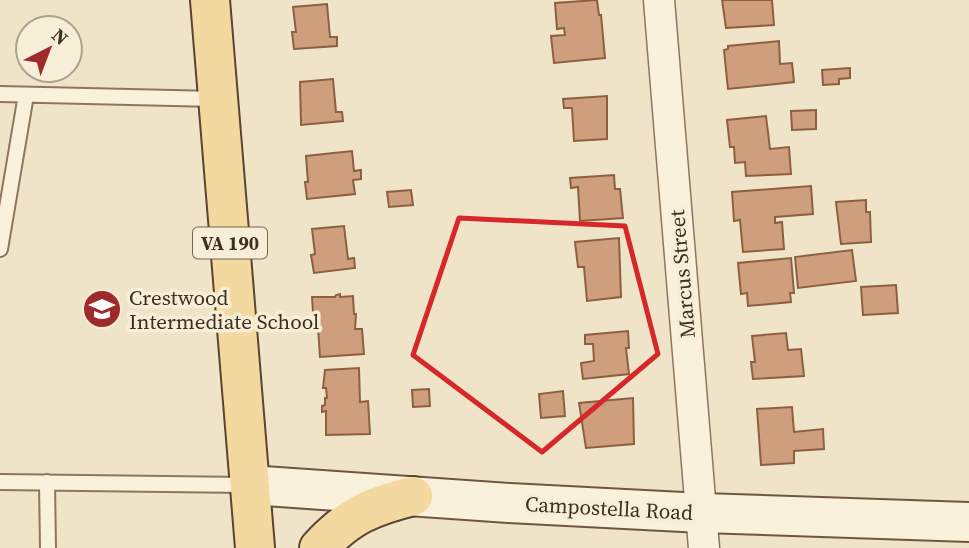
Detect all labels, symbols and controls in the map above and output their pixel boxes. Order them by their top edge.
north arrow [14,14,84,84]
text: N [47,22,74,51]
street label: Marcus Street [662,209,702,339]
road number: VA 190 [193,228,267,258]
place label: Crestwood Intermediate School [129,283,319,336]
school or university icon: Crestwood Intermediate School [81,288,123,330]
street label: Campostella Road [524,489,694,527]

